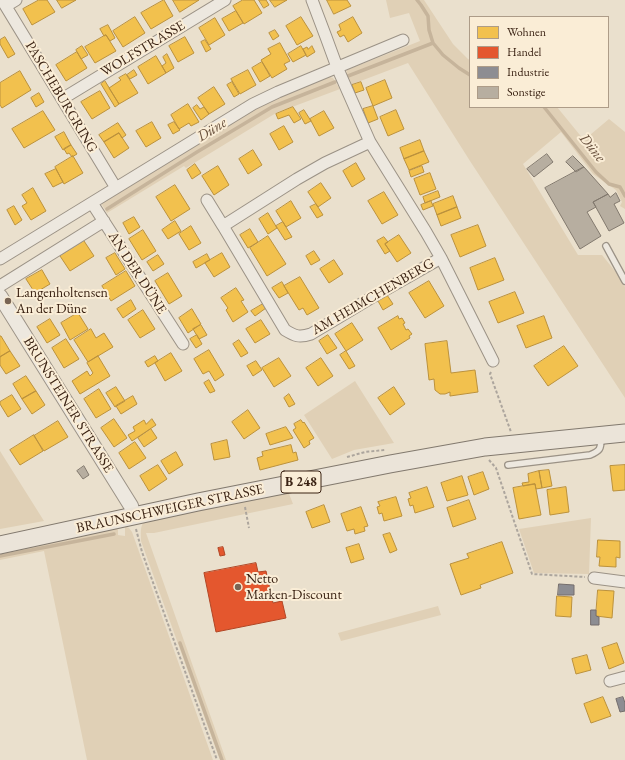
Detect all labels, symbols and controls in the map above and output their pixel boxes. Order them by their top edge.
legend [469,16,609,108]
street label: WOLFSTRASSE [98,17,188,81]
text: Wohnen [507,24,546,40]
street label: PASCHEBURGRING [21,38,101,156]
text: Handel [507,44,541,60]
text: Industrie [507,64,549,80]
text: Sonstige [507,84,545,100]
water label: Düne [194,114,230,146]
water label: Düne [575,130,609,166]
street label: AN DER DÜNE [104,229,170,317]
street label: AM HEIMCHENBERG [309,255,437,339]
place label: Langenholtensen An der Düne [16,285,108,318]
marker: Langenholtensen An der Düne [3,296,13,306]
street label: BRUNSTEINER STRASSE [19,334,117,476]
road number: B 248 [281,471,321,493]
street label: BRAUNSCHWEIGER STRASSE [75,481,265,537]
place label: Netto Marken-Discount [246,571,342,604]
marker: Netto Marken-Discount [233,582,243,592]

